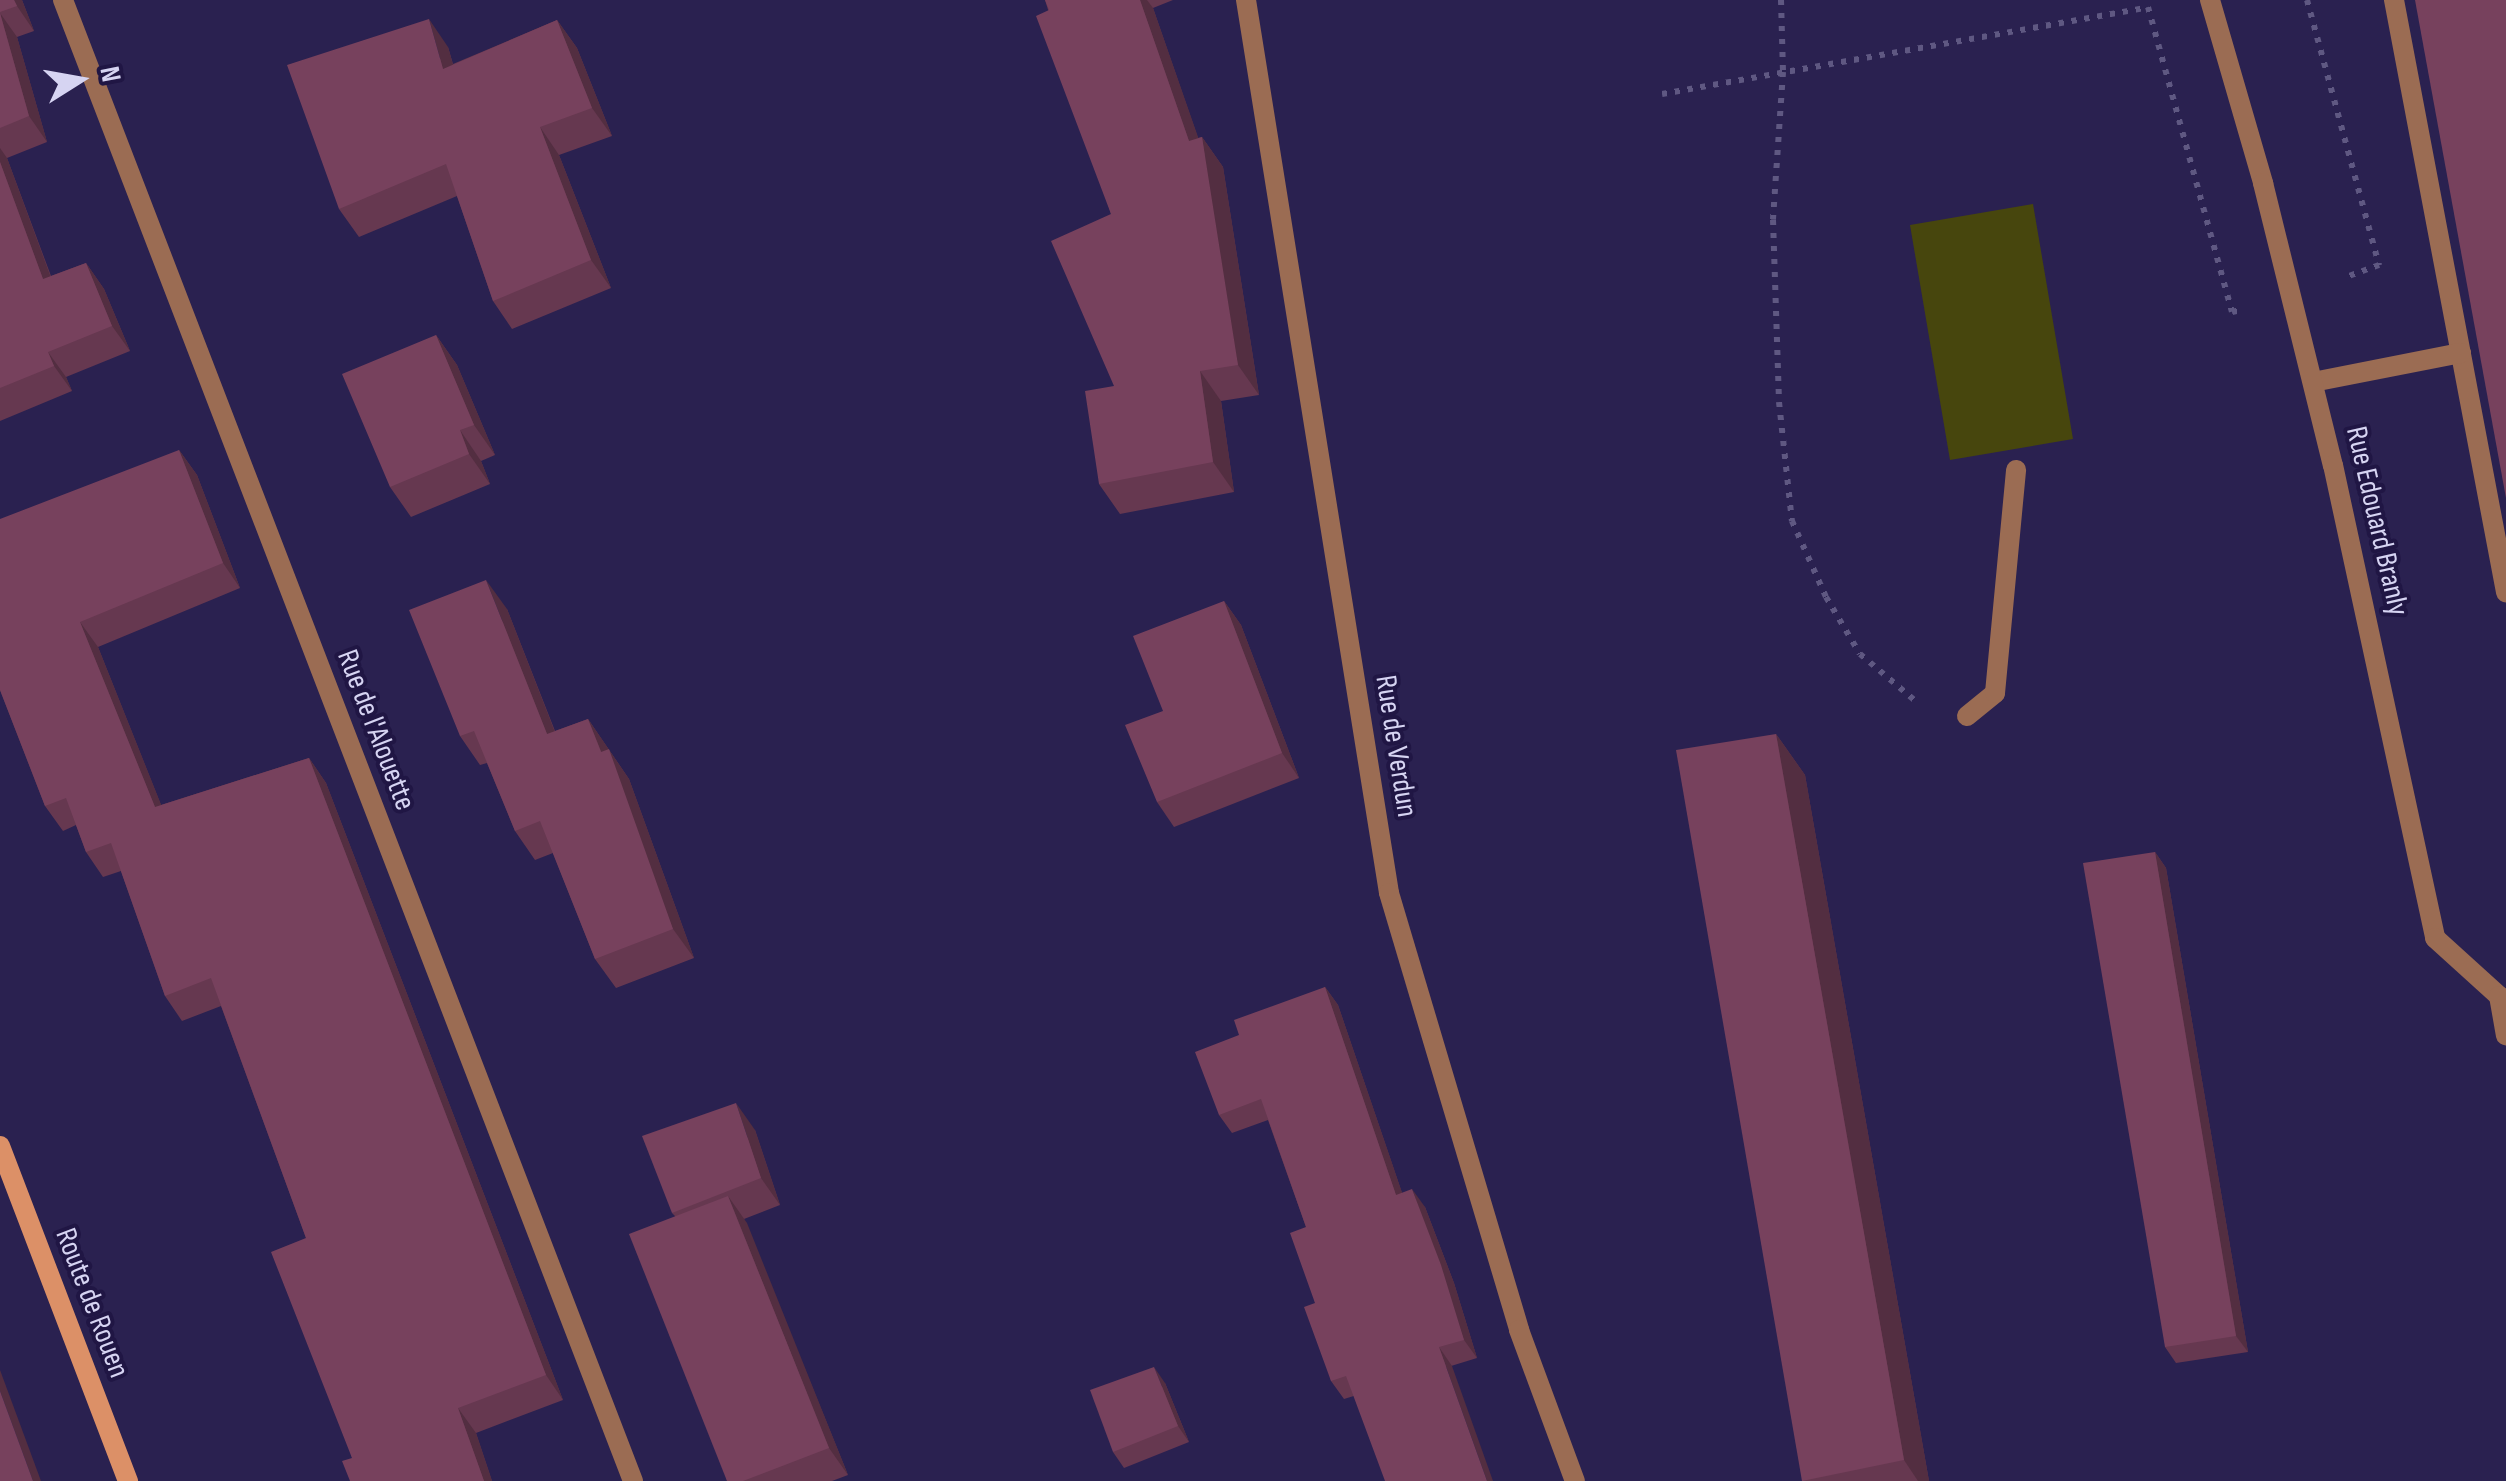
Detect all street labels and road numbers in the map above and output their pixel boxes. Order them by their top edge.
street label: Rue Edouard Branly [2338,423,2416,619]
street label: Rue de l'Alouette [329,645,423,815]
street label: Rue de Verdun [1367,672,1425,820]
street label: Route de Rouen [47,1223,137,1383]

